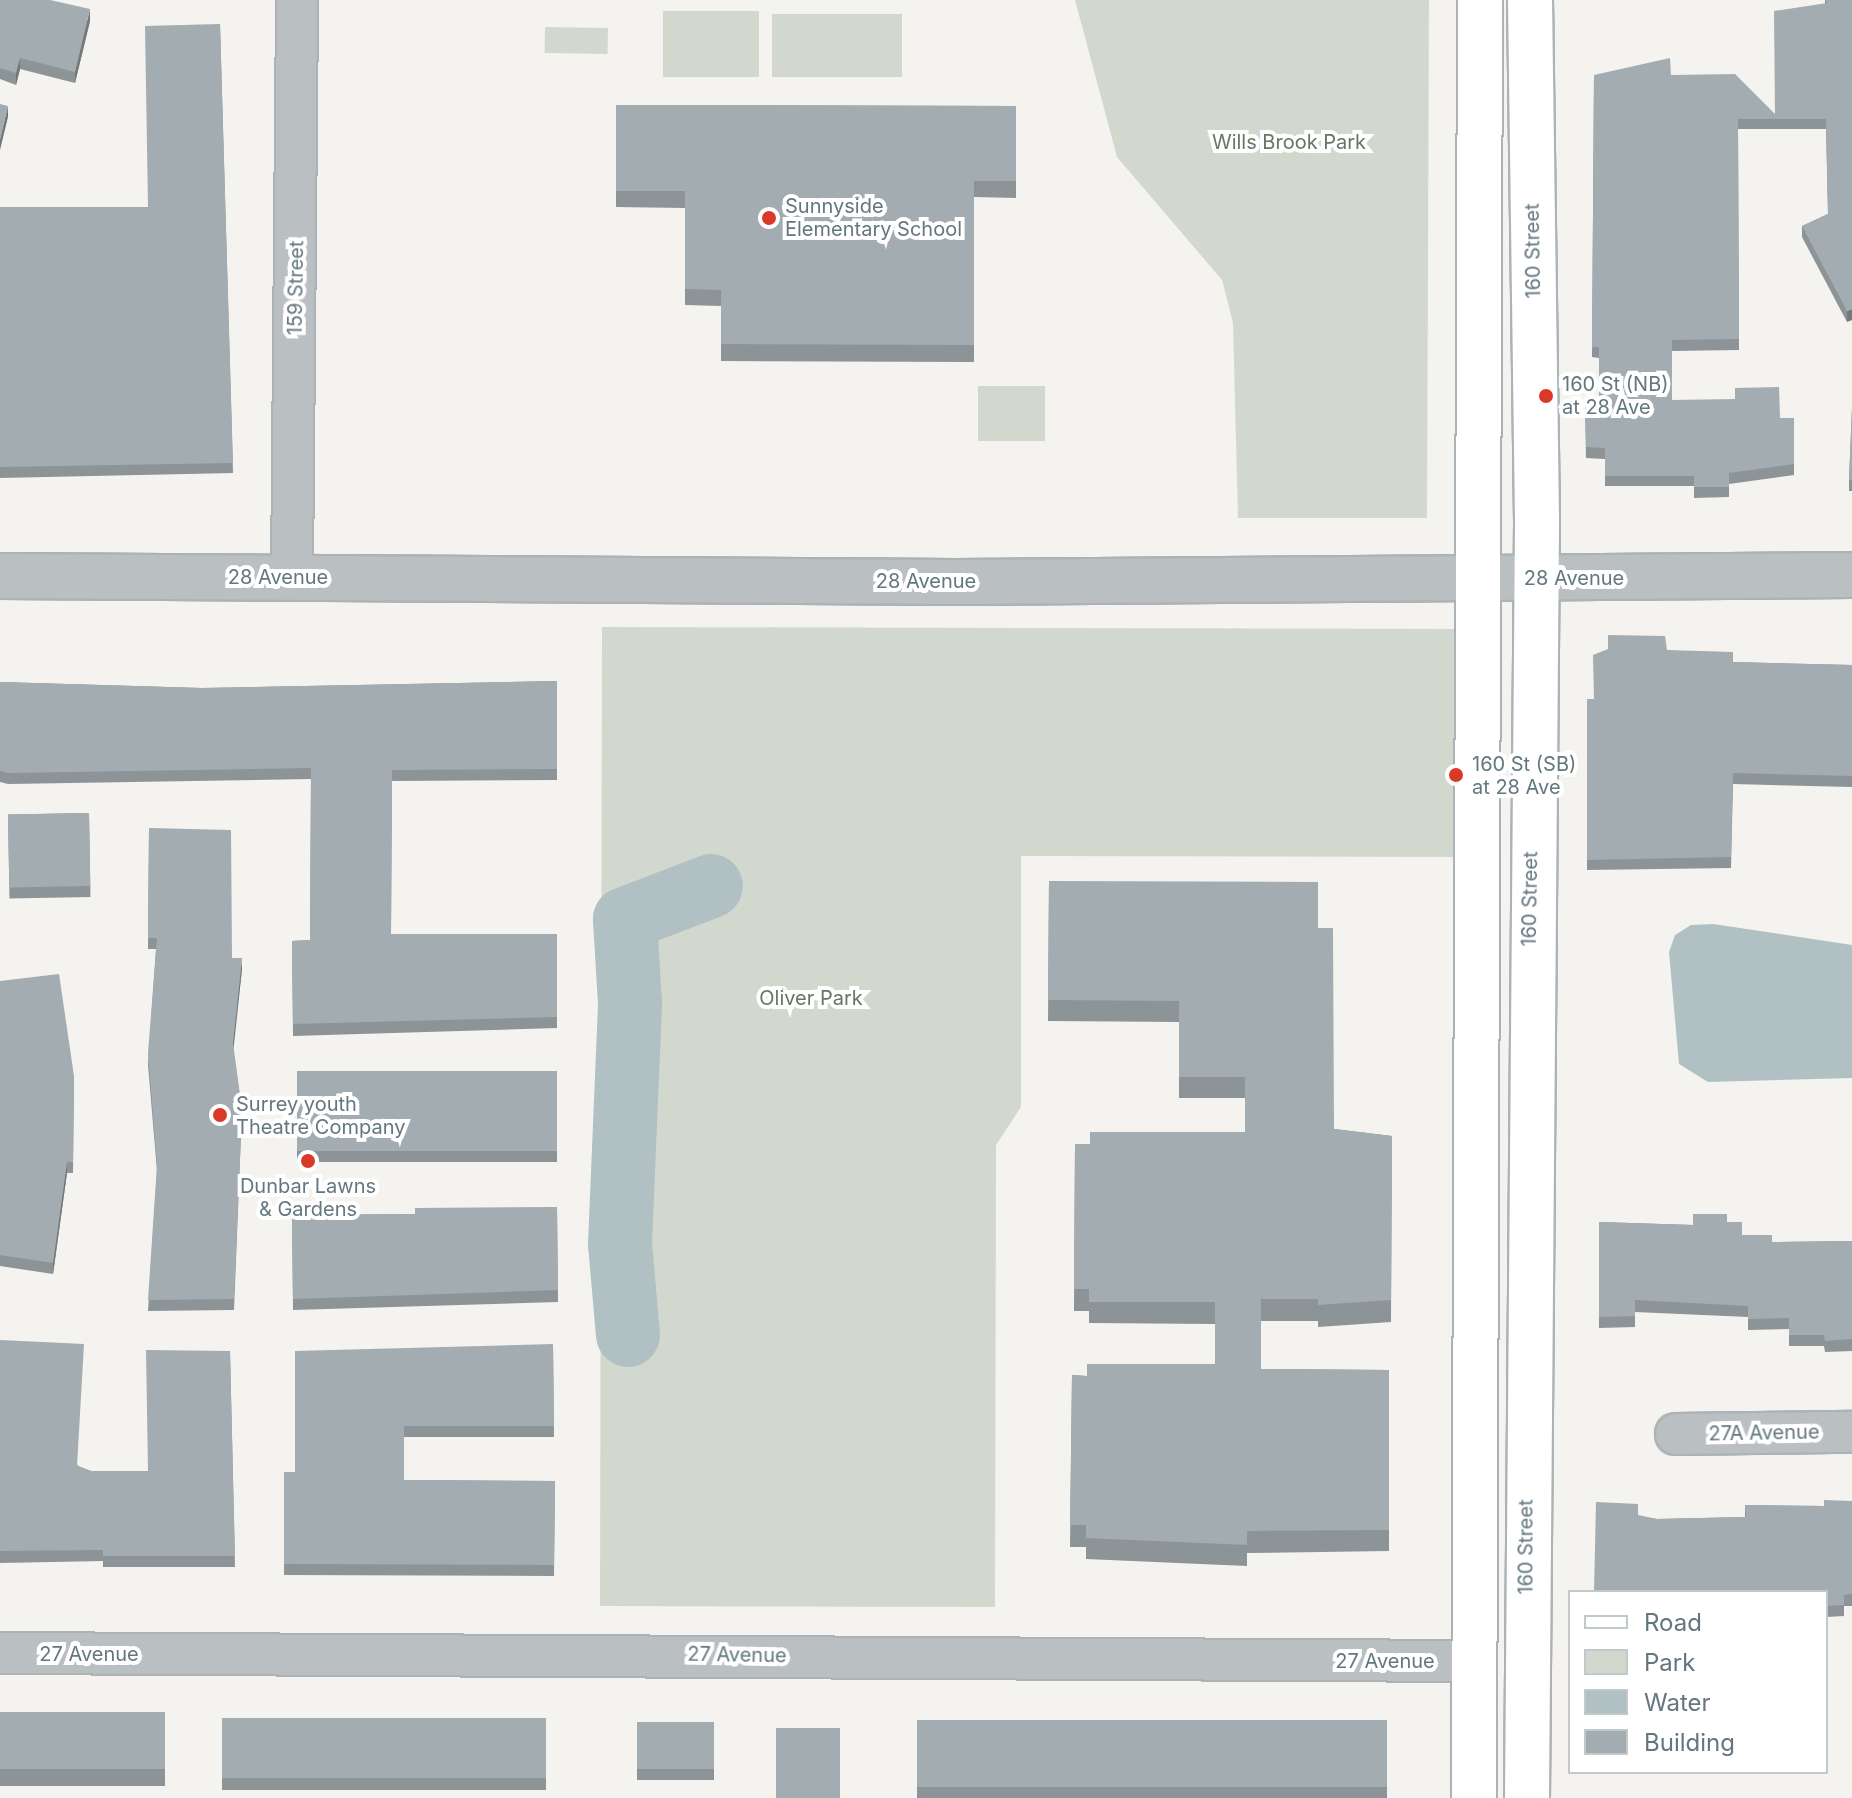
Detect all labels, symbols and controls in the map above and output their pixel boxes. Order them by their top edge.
park label: Wills Brook Park [1212,130,1366,154]
place label: Sunnyside Elementary School [785,194,962,241]
street label: 160 Street [1520,203,1546,299]
marker: Sunnyside Elementary School [760,209,778,227]
street label: 159 Street [283,240,309,336]
place label: 160 St (NB) at 28 Ave [1562,372,1669,419]
marker: 160 St (NB) at 28 Ave [1537,387,1555,405]
street label: 28 Avenue [228,565,328,589]
street label: 28 Avenue [1524,566,1624,590]
street label: 28 Avenue [876,569,976,593]
place label: 160 St (SB) at 28 Ave [1472,752,1576,799]
marker: 160 St (SB) at 28 Ave [1447,766,1465,784]
street label: 160 Street [1517,851,1543,947]
park label: Oliver Park [759,986,863,1010]
place label: Surrey youth Theatre Company [236,1092,405,1139]
marker: Surrey youth Theatre Company [211,1106,229,1124]
marker: Dunbar Lawns & Gardens [299,1152,317,1170]
place label: Dunbar Lawns & Gardens [240,1174,376,1221]
street label: 27A Avenue [1708,1420,1820,1446]
street label: 160 Street [1514,1499,1538,1595]
legend [1568,1590,1828,1774]
text: Road [1644,1608,1702,1637]
street label: 27 Avenue [39,1642,139,1666]
street label: 27 Avenue [687,1642,787,1668]
text: Park [1644,1648,1695,1677]
street label: 27 Avenue [1335,1649,1435,1673]
text: Water [1644,1688,1711,1717]
text: Building [1644,1728,1735,1757]

